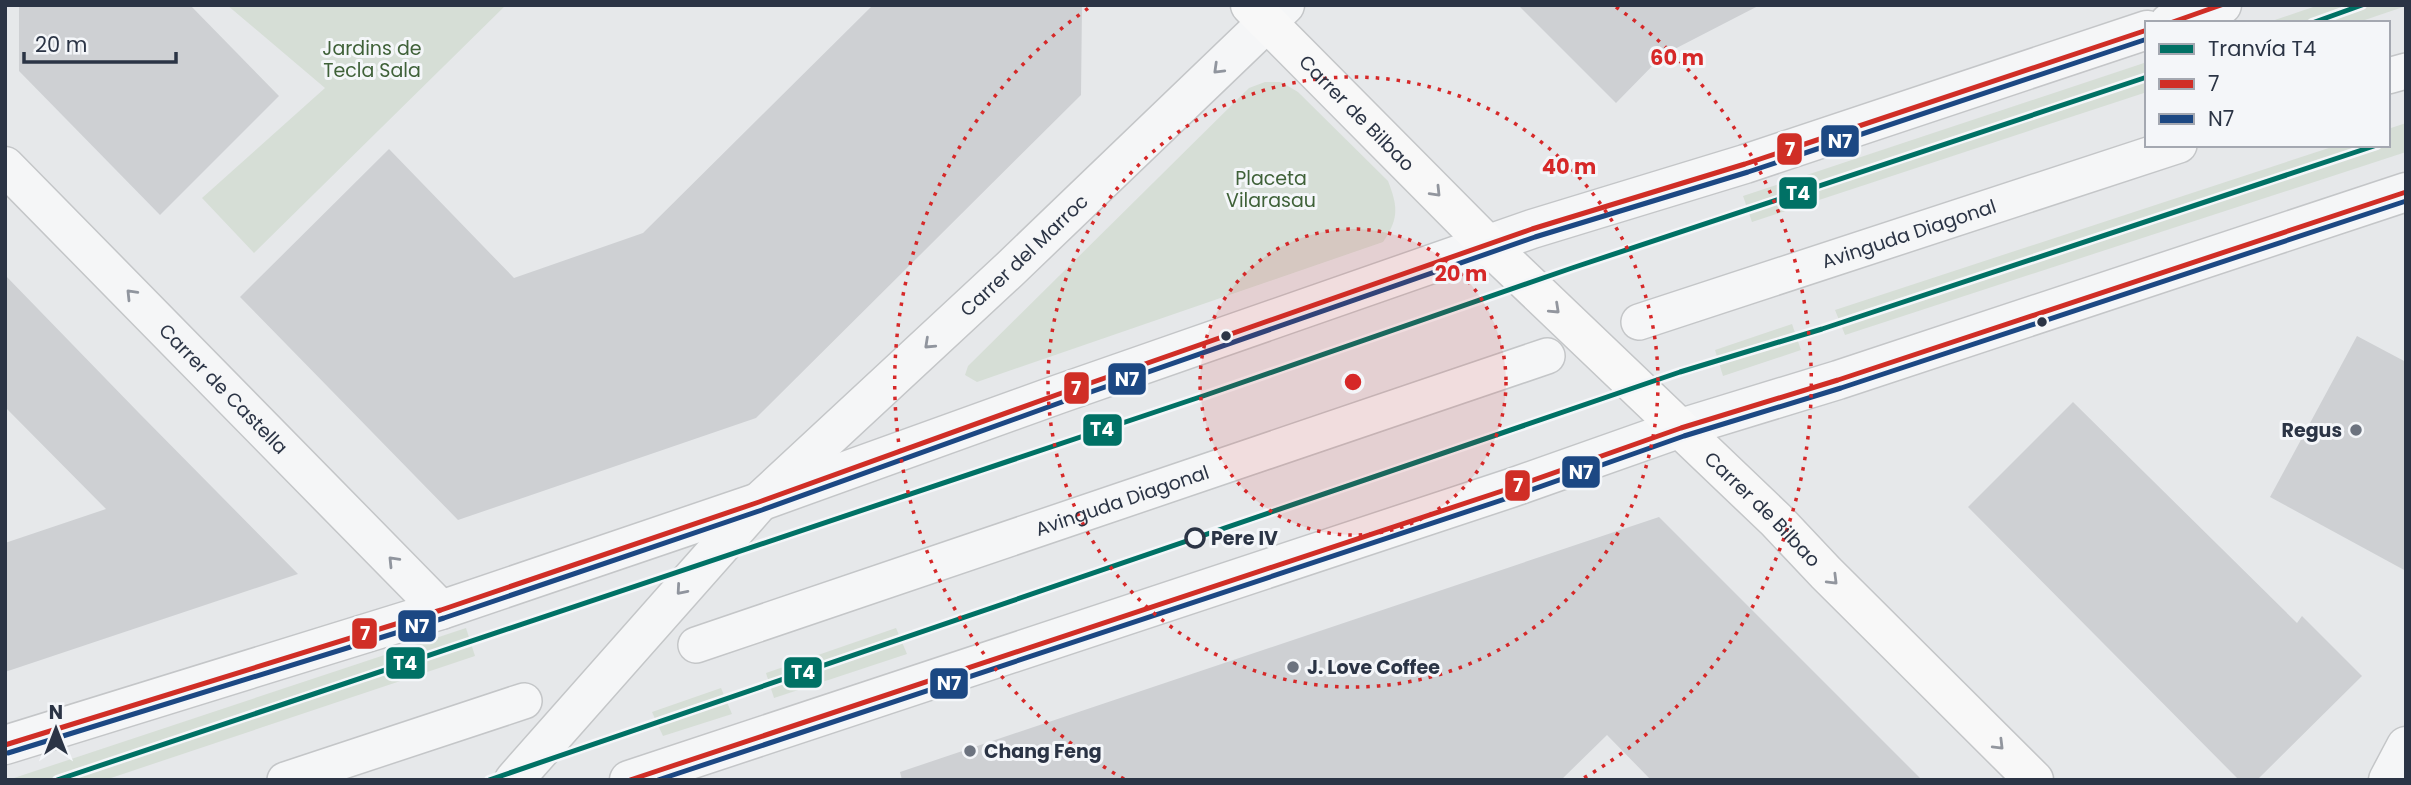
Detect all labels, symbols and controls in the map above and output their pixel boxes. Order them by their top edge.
scale bar [24,21,177,65]
legend [2145,21,2390,147]
text: 20 m [35,30,88,59]
text: Tranvía T4 [2208,34,2316,63]
park label: Jardins de Tecla Sala [322,35,422,84]
text: 60 m [1650,43,1704,72]
street label: Carrer de Bilbao [1293,49,1421,178]
one-way arrow [1213,61,1226,74]
text: 7 [2208,69,2219,98]
text: N7 [2208,104,2234,133]
line badge: N7 [1820,124,1860,158]
text: N7 [1828,128,1852,155]
line badge: 7 [1776,132,1803,166]
text: 7 [1785,136,1795,163]
text: 40 m [1542,152,1596,181]
park label: Placeta Vilarasau [1226,165,1316,214]
line badge: T4 [1778,176,1818,210]
text: T4 [1786,180,1810,207]
one-way arrow [1427,184,1440,197]
street label: Carrer del Marroc [954,188,1094,323]
street label: Avinguda Diagonal [1818,193,2000,275]
text: 20 m [1435,259,1487,288]
one-way arrow [126,289,139,302]
one-way arrow [1547,301,1560,313]
unlabelled marker [2035,315,2049,329]
street label: Carrer de Castella [153,318,294,460]
unlabelled marker [1219,329,1233,343]
one-way arrow [924,336,937,348]
line badge: N7 [1107,362,1147,396]
text: N7 [1115,366,1139,393]
centre of rings [1341,370,1365,394]
line badge: 7 [1063,371,1090,405]
text: 7 [1071,375,1081,402]
line badge: T4 [1082,413,1123,447]
text: T4 [1090,416,1114,443]
place label: Regus [2282,417,2342,444]
marker: Regus [2348,422,2364,438]
street label: Carrer de Bilbao [1698,445,1827,573]
line badge: N7 [1561,455,1601,489]
street label: Avinguda Diagonal [1032,459,1213,543]
text: N7 [1569,459,1593,486]
line badge: 7 [1504,469,1531,502]
text: 7 [1513,472,1523,499]
place label: Pere IV [1211,525,1278,552]
marker: Pere IV [1185,528,1205,548]
one-way arrow [388,556,401,569]
one-way arrow [1824,572,1837,585]
one-way arrow [677,582,690,595]
line badge: N7 [397,609,437,643]
text: N7 [405,613,429,640]
line badge: 7 [351,617,378,650]
text: 7 [360,620,370,647]
line badge: T4 [385,646,426,680]
text: T4 [393,650,417,677]
place label: J. Love Coffee [1307,654,1440,681]
line badge: T4 [783,656,823,689]
text: T4 [791,659,815,686]
marker: J. Love Coffee [1285,659,1301,675]
line badge: N7 [929,667,969,700]
text: N7 [937,670,961,697]
north arrow [21,694,91,764]
text: N [49,699,63,726]
one-way arrow [1991,737,2004,750]
place label: Chang Feng [984,738,1102,765]
marker: Chang Feng [962,743,978,759]

